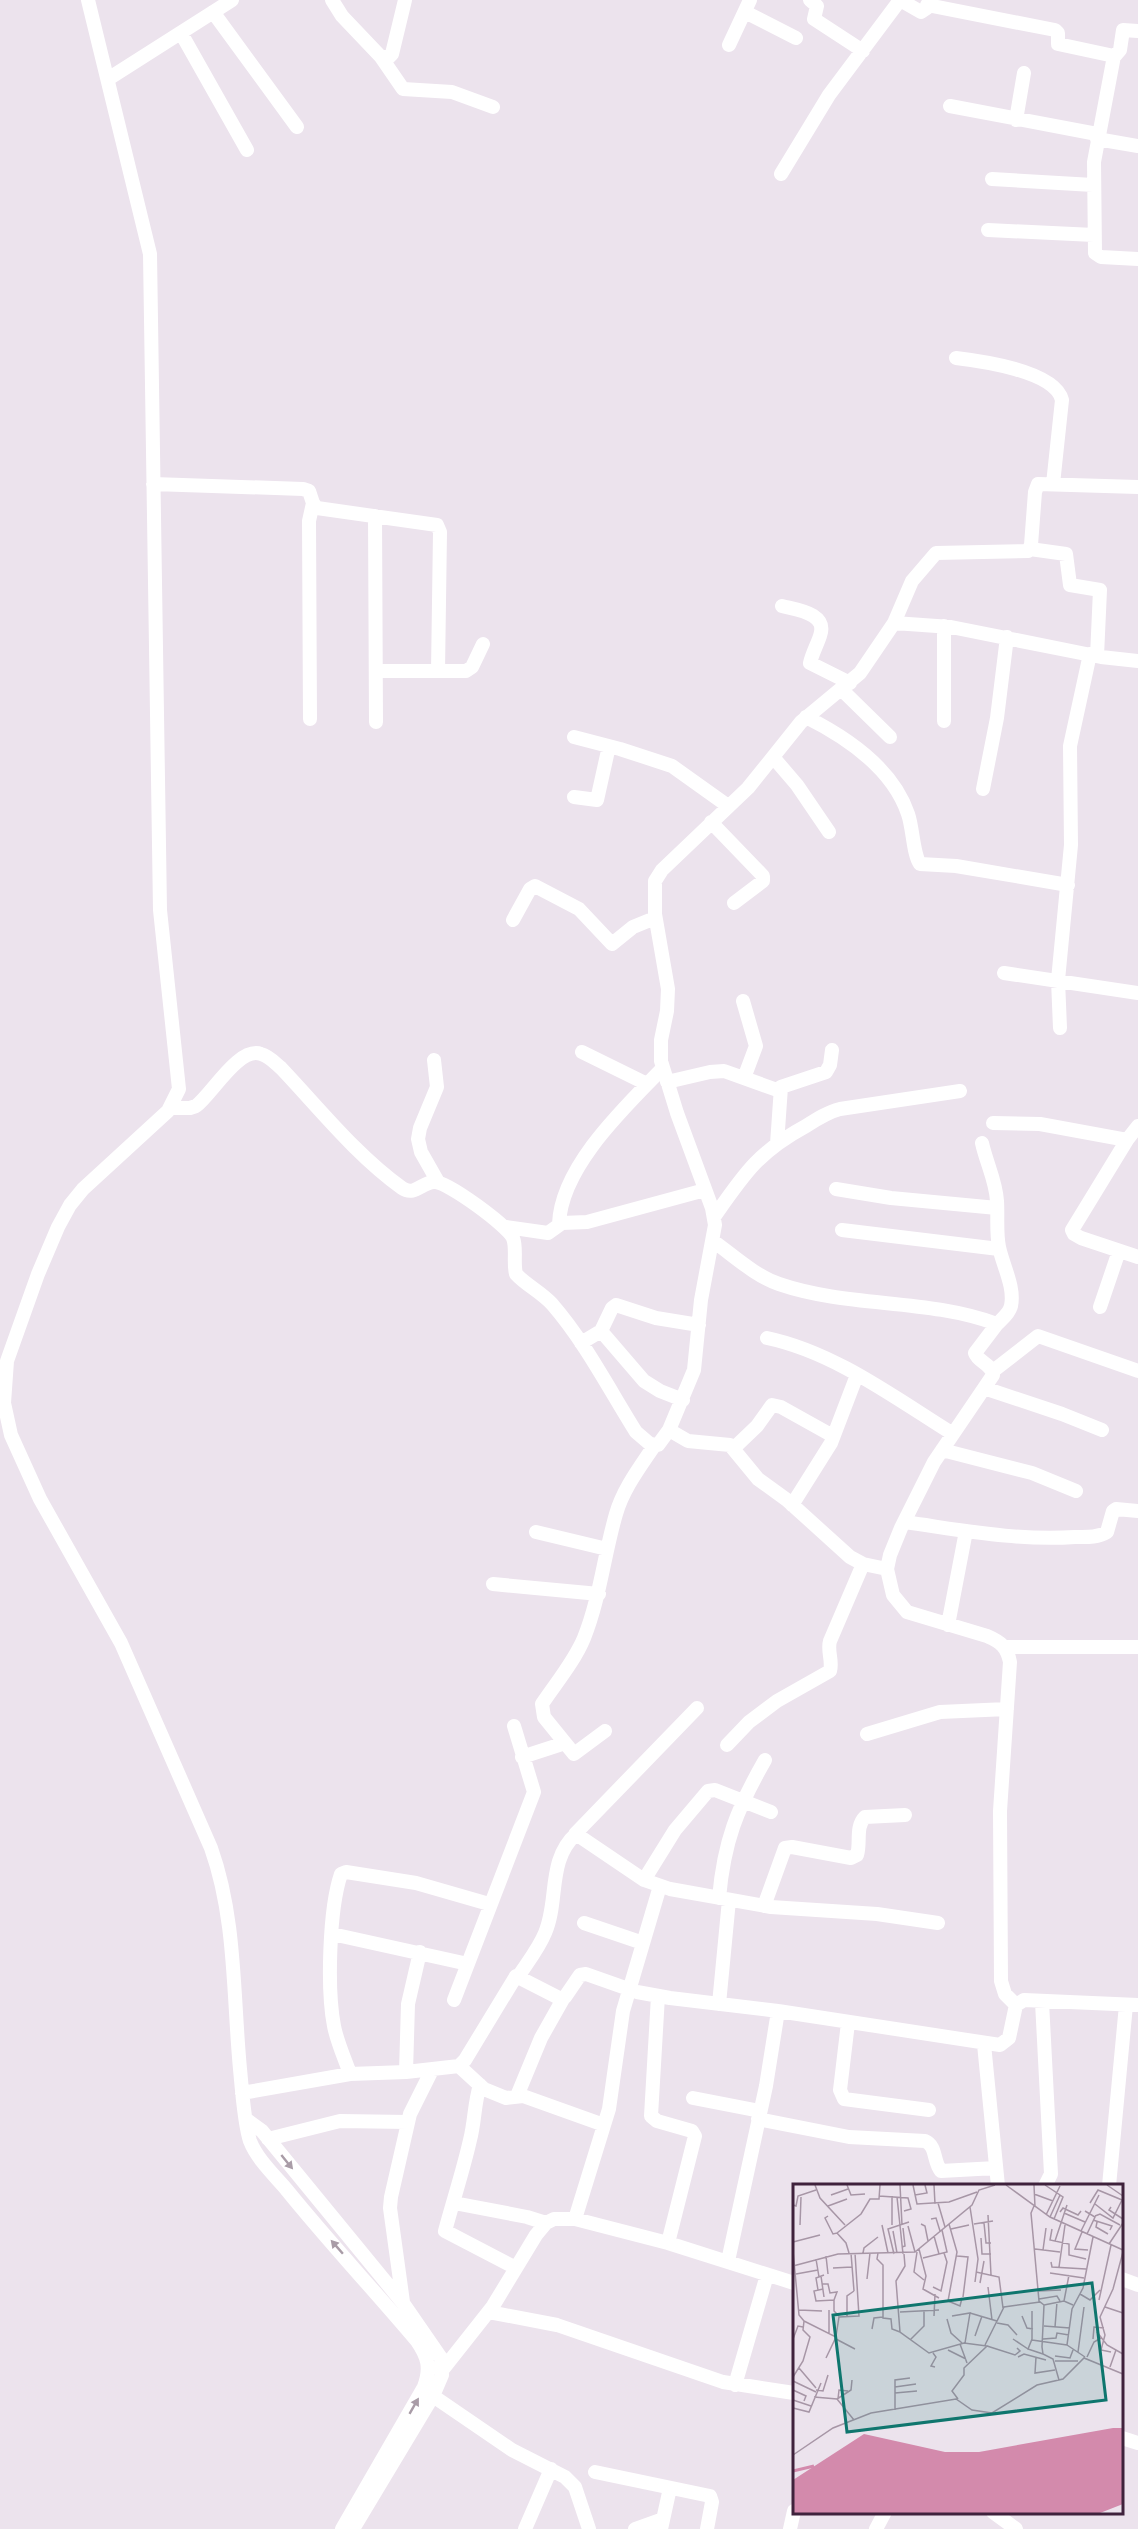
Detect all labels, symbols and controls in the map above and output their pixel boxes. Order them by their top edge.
one-way arrow [280,2154,293,2169]
inset map [793,2184,1123,2514]
one-way arrow [331,2240,344,2255]
one-way arrow [408,2398,419,2414]

